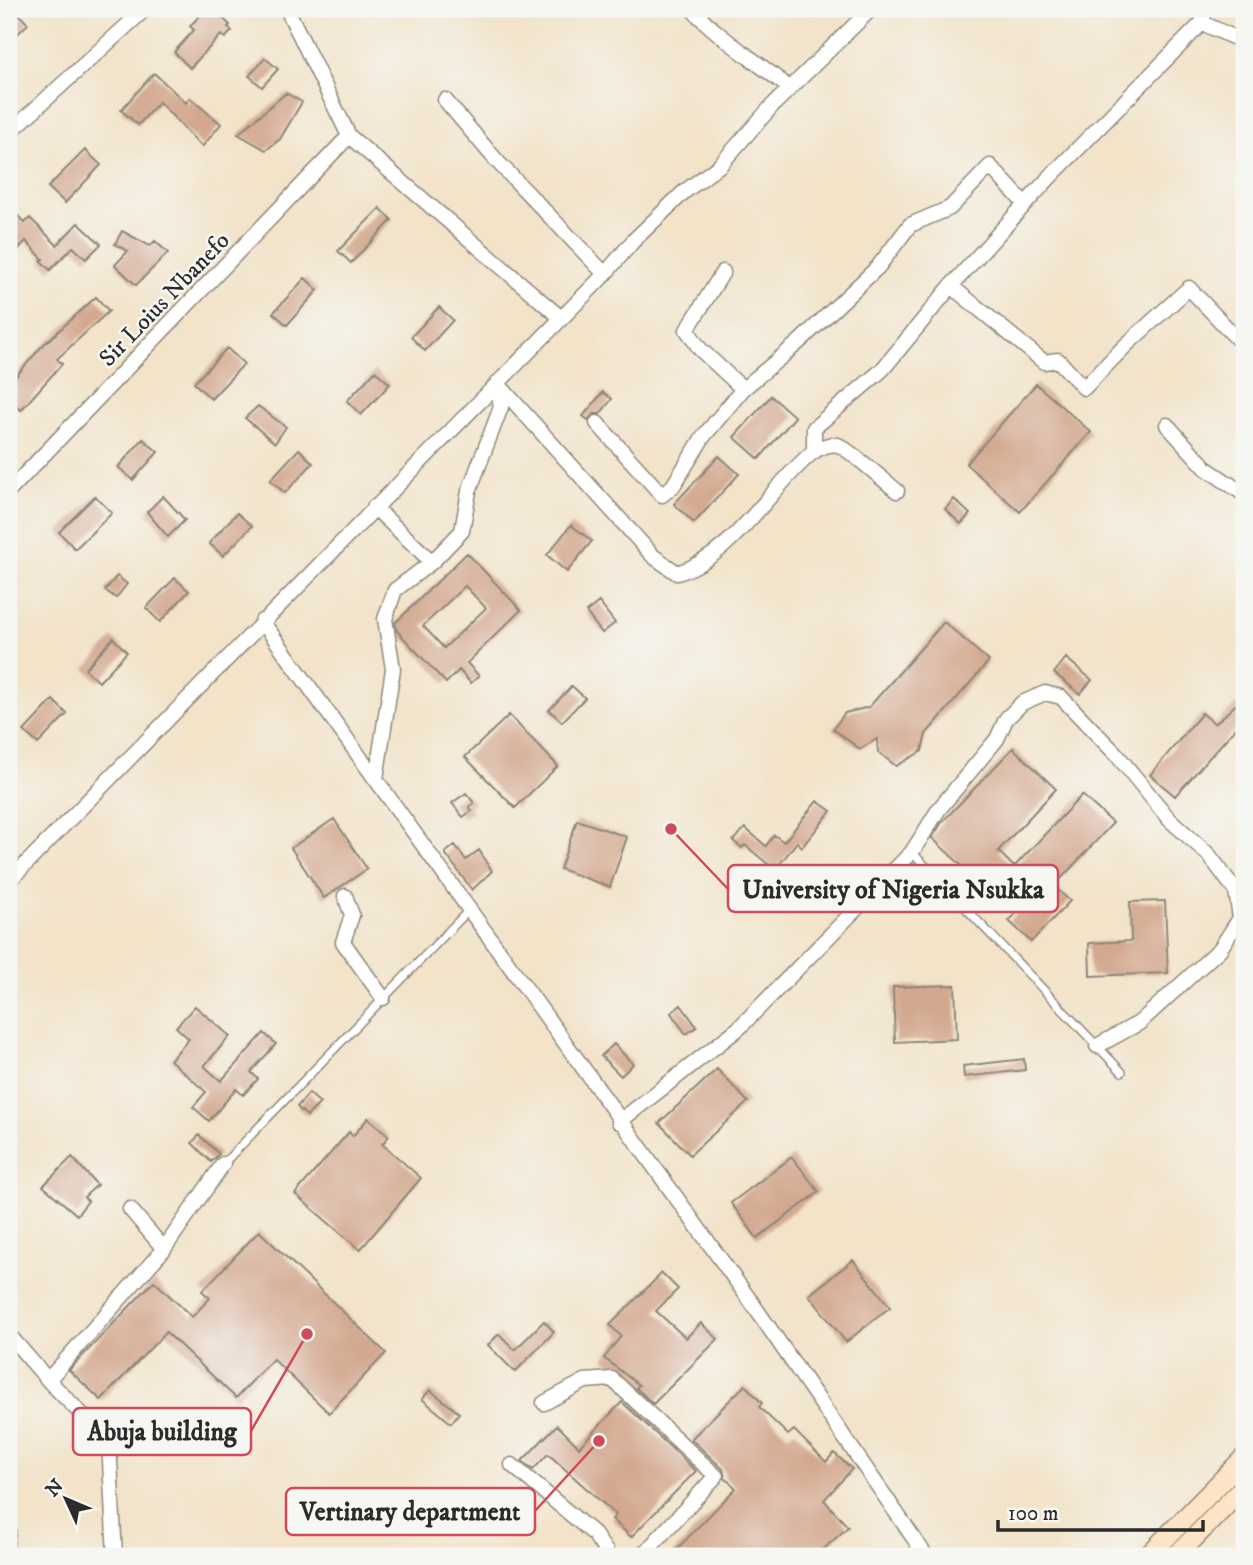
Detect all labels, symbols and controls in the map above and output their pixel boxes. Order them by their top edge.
street label: Sir Loius Nbanefo [93,226,236,373]
callout: University of Nigeria Nsukka [728,865,1058,912]
text: University of Nigeria Nsukka [742,874,1045,907]
callout: Abuja building [73,1408,251,1455]
text: Abuja building [86,1416,238,1449]
north arrow [32,1464,102,1534]
text: N [41,1474,69,1502]
callout: Vertinary department [286,1488,535,1535]
scale bar [998,1488,1202,1532]
text: Vertinary department [299,1496,521,1529]
text: 100 m [1008,1501,1059,1527]

